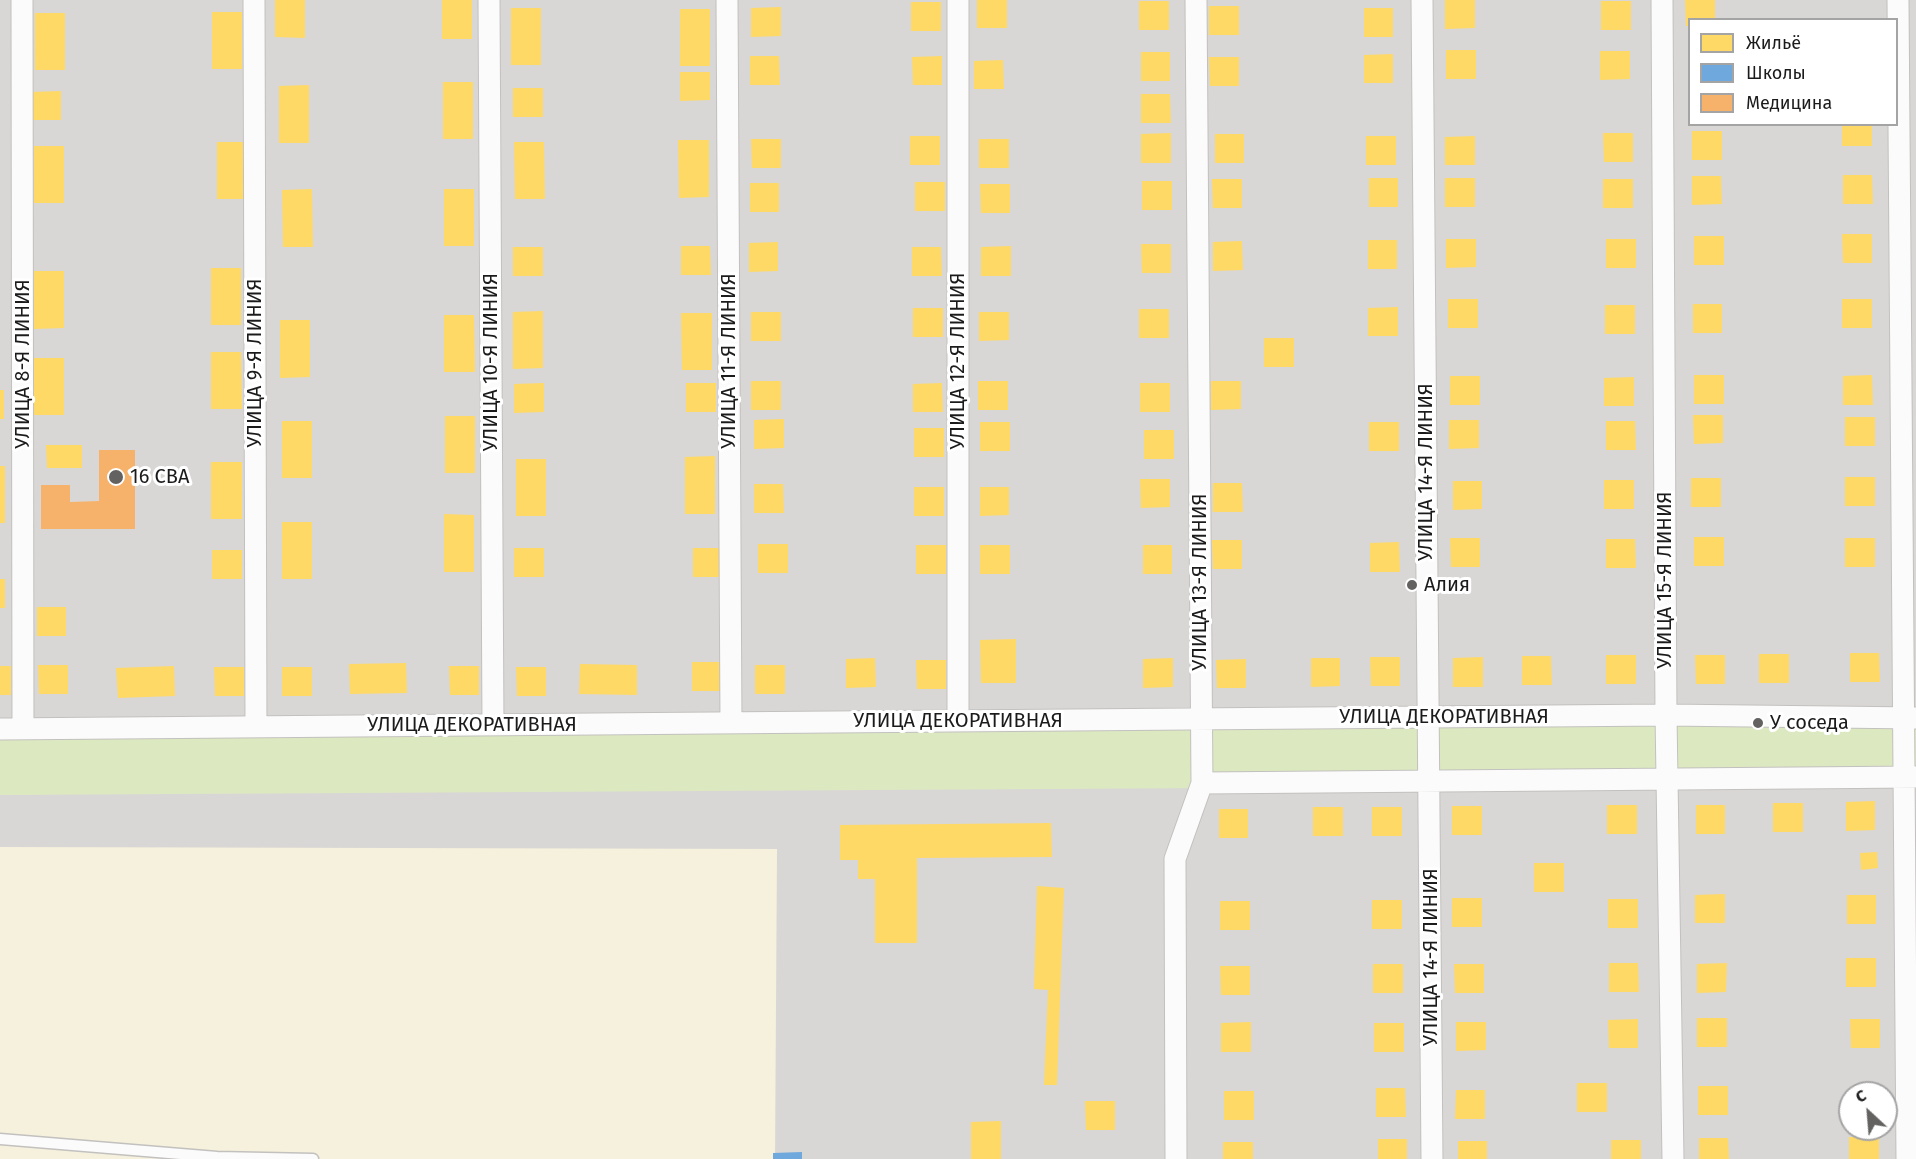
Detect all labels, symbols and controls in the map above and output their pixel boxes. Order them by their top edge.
legend [1688,18,1898,126]
text: Жильё [1746,32,1801,54]
text: Школы [1746,62,1806,84]
text: Медицина [1746,92,1832,114]
street label: УЛИЦА 12-Я ЛИНИЯ [946,272,970,450]
street label: УЛИЦА 10-Я ЛИНИЯ [479,273,503,451]
street label: УЛИЦА 11-Я ЛИНИЯ [717,273,741,449]
street label: УЛИЦА 9-Я ЛИНИЯ [243,278,267,448]
street label: УЛИЦА 8-Я ЛИНИЯ [11,279,35,449]
street label: УЛИЦА 14-Я ЛИНИЯ [1414,383,1438,561]
place label: 16 СВА [130,465,189,489]
marker: 16 СВА [107,468,125,486]
street label: УЛИЦА 15-Я ЛИНИЯ [1653,491,1677,669]
street label: УЛИЦА 13-Я ЛИНИЯ [1188,493,1212,671]
place label: Алия [1424,573,1470,597]
marker: Алия [1405,578,1419,592]
street label: УЛИЦА ДЕКОРАТИВНАЯ [1339,705,1549,729]
street label: УЛИЦА ДЕКОРАТИВНАЯ [853,709,1063,733]
place label: У соседа [1770,711,1849,735]
street label: УЛИЦА ДЕКОРАТИВНАЯ [367,713,577,737]
marker: У соседа [1751,716,1765,730]
street label: УЛИЦА 14-Я ЛИНИЯ [1419,868,1443,1046]
north arrow [1838,1081,1898,1141]
text: С [1852,1086,1869,1107]

